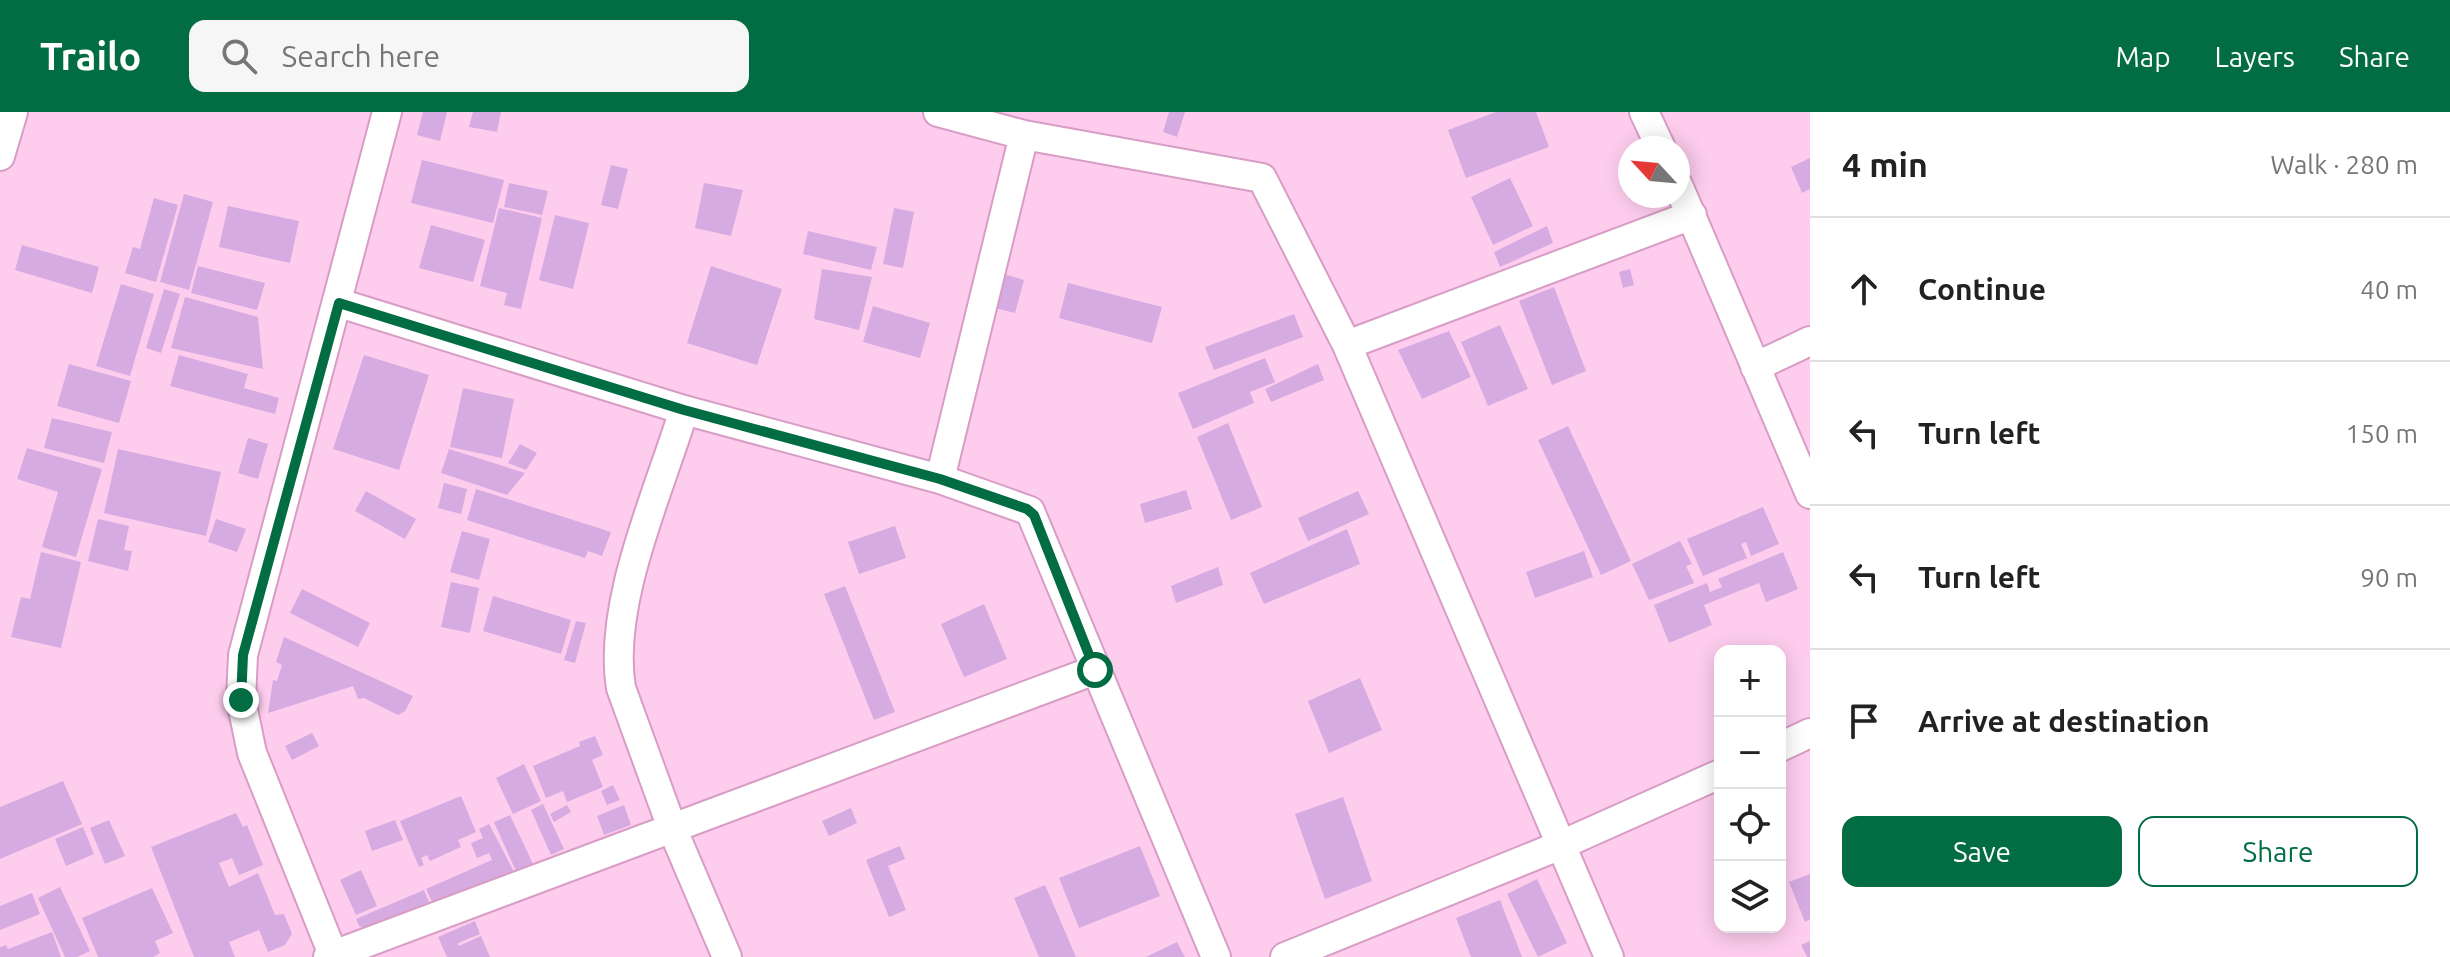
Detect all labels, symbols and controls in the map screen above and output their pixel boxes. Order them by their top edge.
search box [189,20,749,92]
icon: search [217,34,261,78]
text: Trailo [40,35,141,77]
text: Search here [281,39,440,73]
text: Map [2115,41,2171,72]
text: Layers [2215,41,2295,72]
text: Share [2339,41,2410,72]
north arrow [1618,136,1690,208]
text: 4 min [1842,145,1928,183]
text: Walk · 280 m [2270,150,2418,179]
icon: ahead [1842,267,1886,311]
text: Continue [1918,272,2046,306]
text: 40 m [2360,275,2418,304]
icon: left [1842,411,1886,455]
text: Turn left [1918,416,2040,450]
text: 150 m [2346,419,2418,448]
icon: left [1842,555,1886,599]
text: Turn left [1918,560,2040,594]
text: 90 m [2360,563,2418,592]
map controls [1714,645,1786,933]
button: + [1714,645,1786,717]
route start [1077,652,1113,688]
route end [223,682,259,718]
icon: arrive [1842,699,1886,743]
text: Arrive at destination [1918,704,2210,738]
button: − [1714,717,1786,789]
button: locate [1714,789,1786,861]
button: Save [1842,816,2122,887]
button: Share [2138,816,2418,887]
button: layers [1714,861,1786,933]

